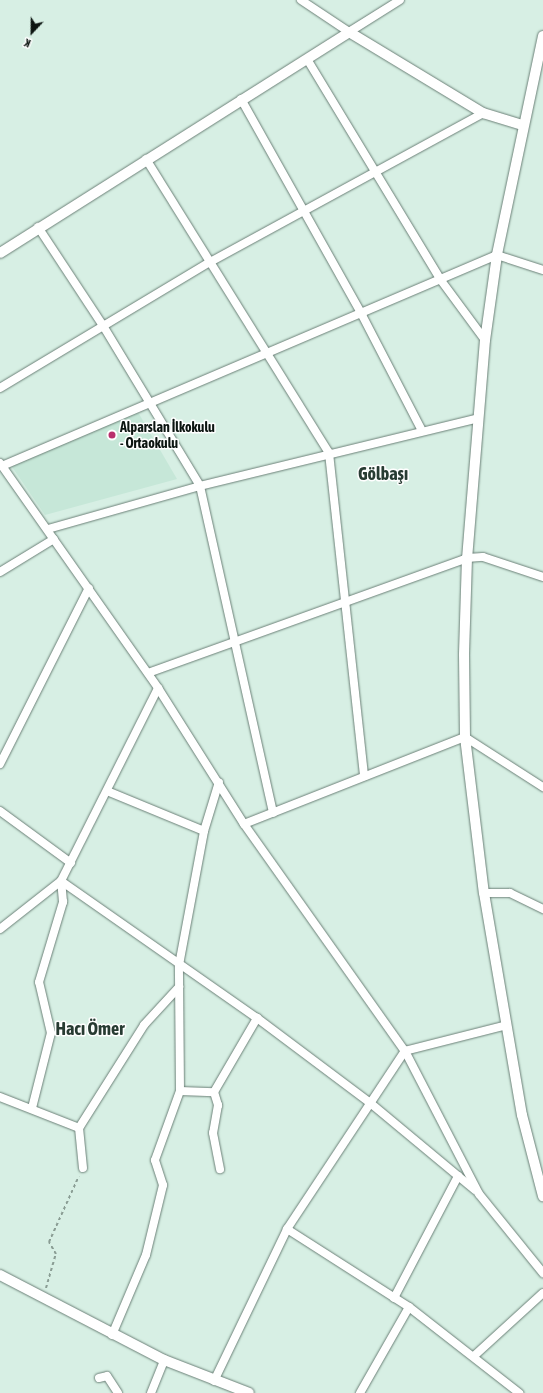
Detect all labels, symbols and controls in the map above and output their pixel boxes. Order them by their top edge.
north arrow [12,12,52,52]
text: K [23,37,32,50]
place label: Alparslan İlkokulu - Ortaokulu [120,419,215,452]
marker: Alparslan İlkokulu - Ortaokulu [107,430,117,440]
district label: Gölbaşı [358,463,408,485]
district label: Hacı Ömer [55,1018,125,1040]

